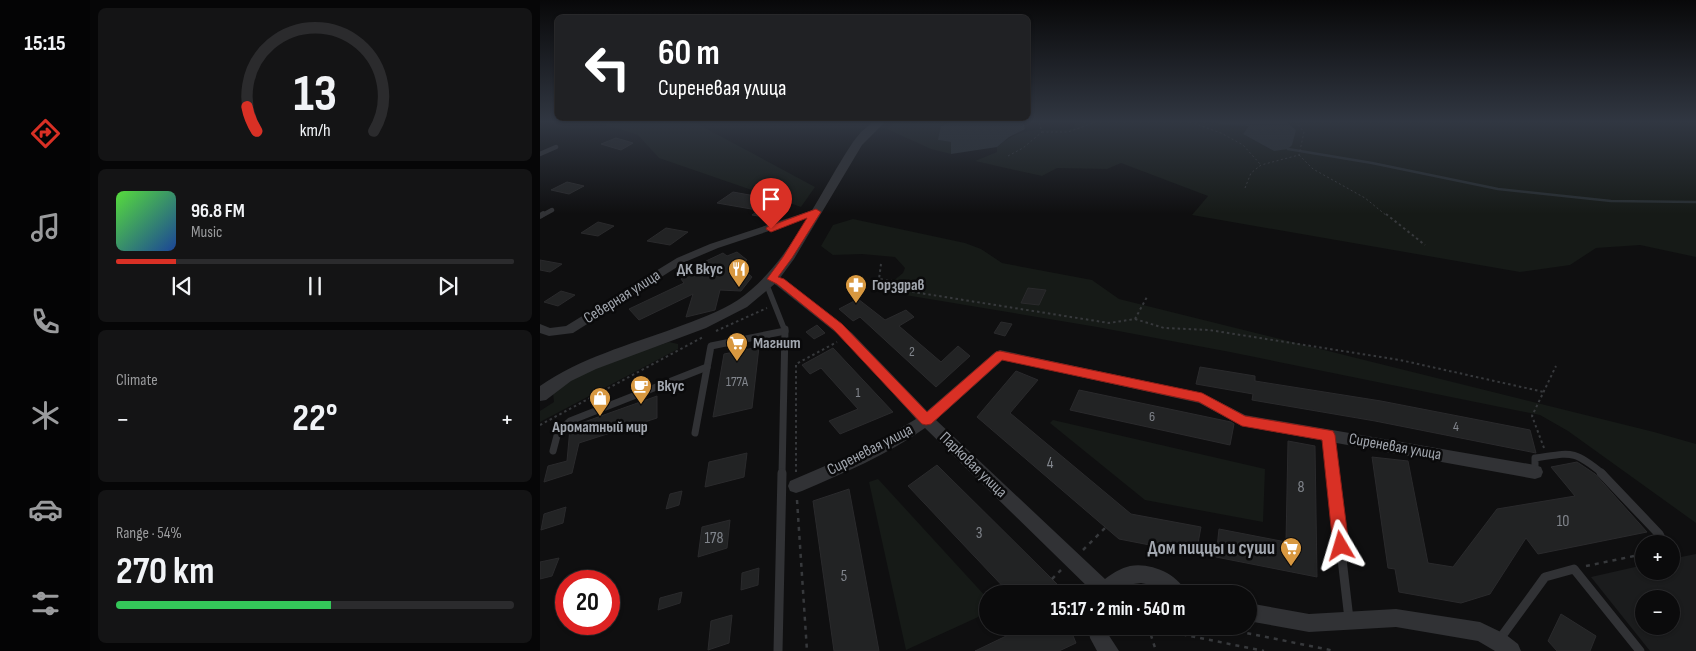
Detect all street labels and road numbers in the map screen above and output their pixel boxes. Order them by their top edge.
street label: Северная улица [580,266,664,328]
street label: Сиреневая улица [824,420,916,480]
street label: Парковая улица [935,428,1011,502]
street label: Сиреневая улица [1347,430,1443,464]

